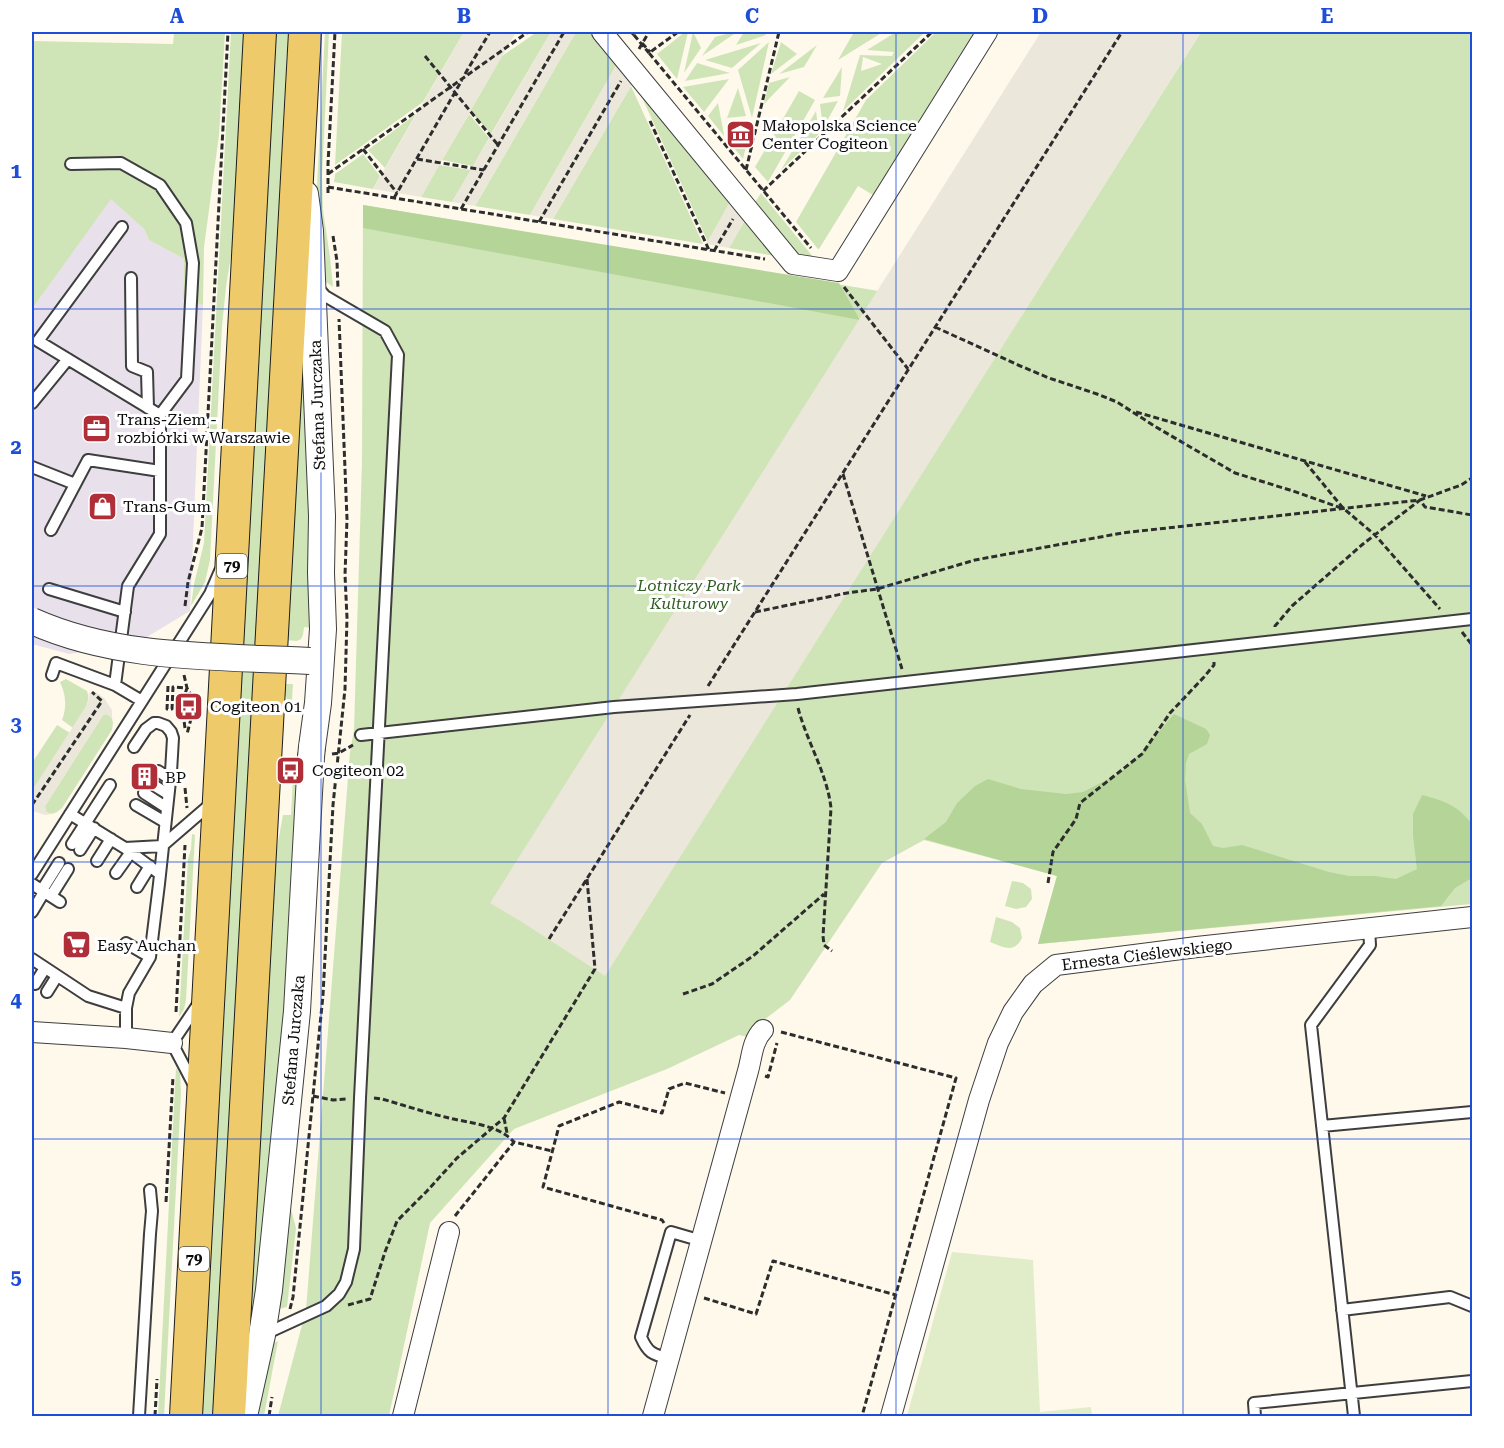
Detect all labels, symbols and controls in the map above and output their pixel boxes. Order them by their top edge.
text: A [170,4,185,28]
text: B [457,4,471,28]
text: C [745,4,759,28]
text: D [1032,4,1048,28]
text: E [1321,4,1334,28]
place label: Małopolska Science Center Cogiteon [762,116,917,153]
museum icon: Małopolska Science Center Cogiteon [725,118,757,150]
text: 1 [10,159,22,183]
street label: Stefana Jurczaka [306,339,329,471]
place label: Trans-Ziem - rozbiórki w Warszawie [117,410,291,447]
office icon: Trans-Ziem - rozbiórki w Warszawie [80,412,112,444]
text: 2 [10,435,22,459]
shop icon: Trans-Gum [86,490,118,522]
place label: Trans-Gum [123,497,211,516]
road number: 79 [217,554,247,578]
park label: Lotniczy Park Kulturowy [636,576,741,613]
bus stop icon: Cogiteon 01 [173,690,205,722]
place label: Cogiteon 01 [210,697,302,716]
text: 3 [10,712,22,736]
bus stop icon: Cogiteon 02 [275,754,307,786]
building icon: BP [128,761,160,793]
place label: Cogiteon 02 [312,761,404,780]
place label: BP [165,768,186,787]
supermarket icon: Easy Auchan [60,929,92,961]
street label: Ernesta Cieślewskiego [1061,935,1234,974]
place label: Easy Auchan [97,936,196,955]
street label: Stefana Jurczaka [278,974,309,1106]
text: 4 [10,988,22,1012]
road number: 79 [179,1247,209,1271]
text: 5 [10,1265,22,1289]

